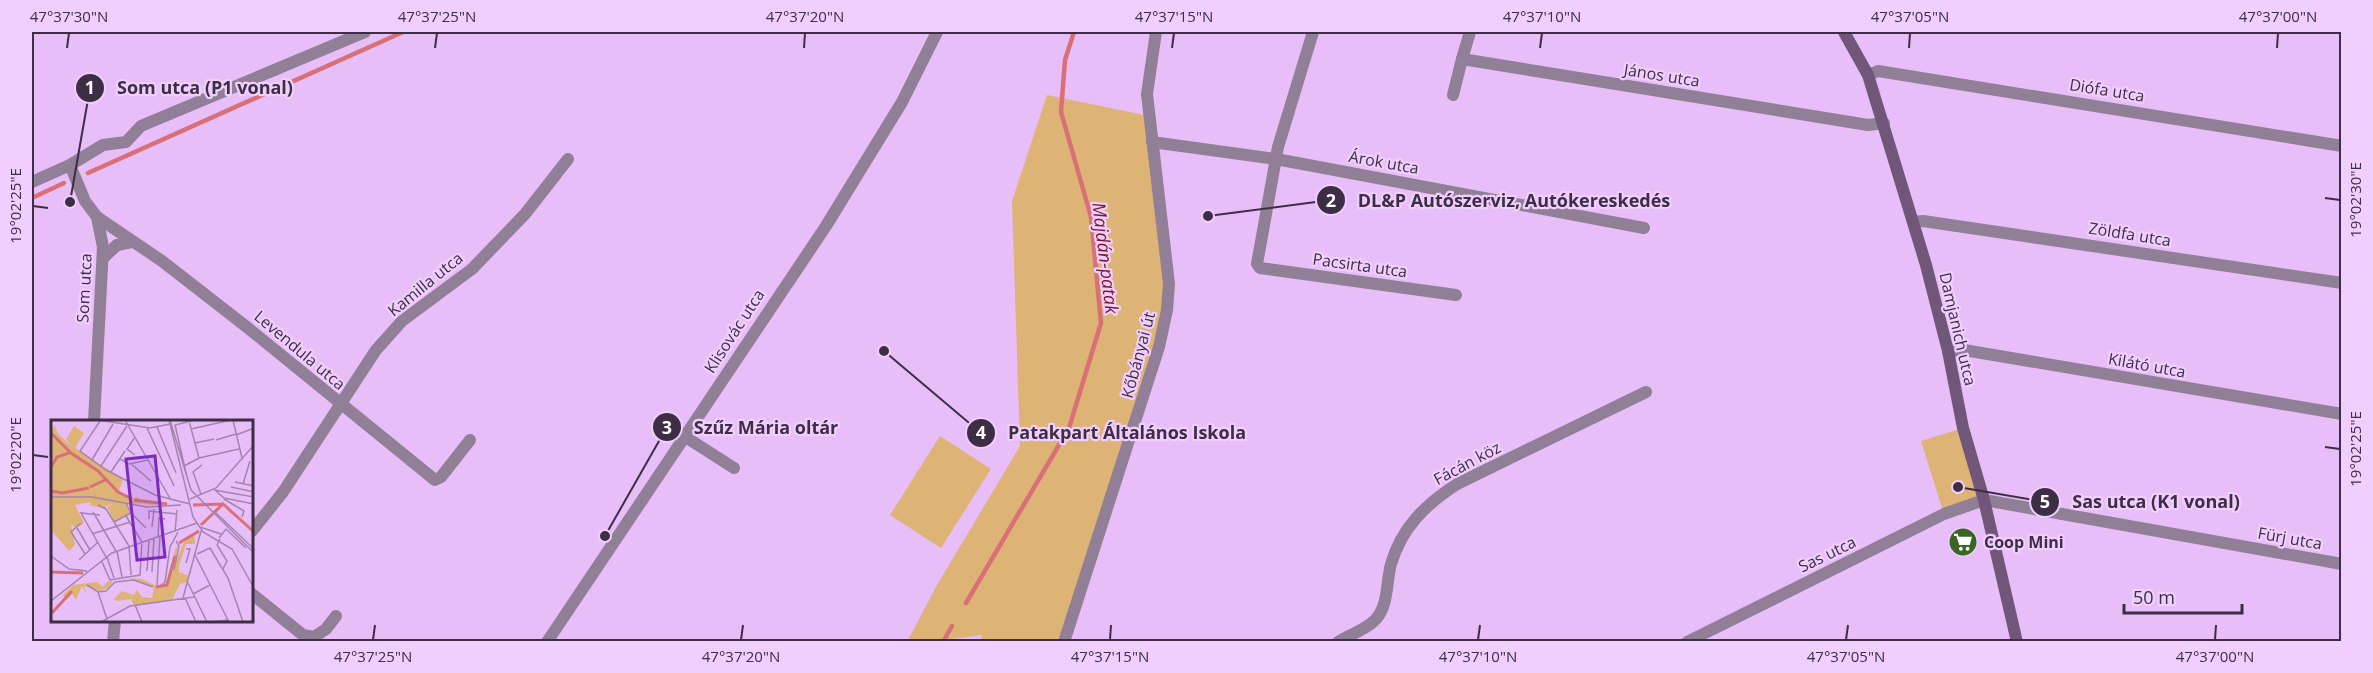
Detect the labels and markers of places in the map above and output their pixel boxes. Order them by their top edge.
callout: Som utca (P1 vonal) [75,70,305,106]
callout: DL&P Autószerviz, Autókereskedés [1316,182,1683,218]
callout: Szűz Mária oltár [652,409,850,445]
callout: Patakpart Általános Iskola [966,415,1258,451]
callout: Sas utca (K1 vonal) [2030,484,2251,520]
supermarket icon: Coop Mini [1947,526,1979,558]
place label: Coop Mini [1984,531,2064,553]

